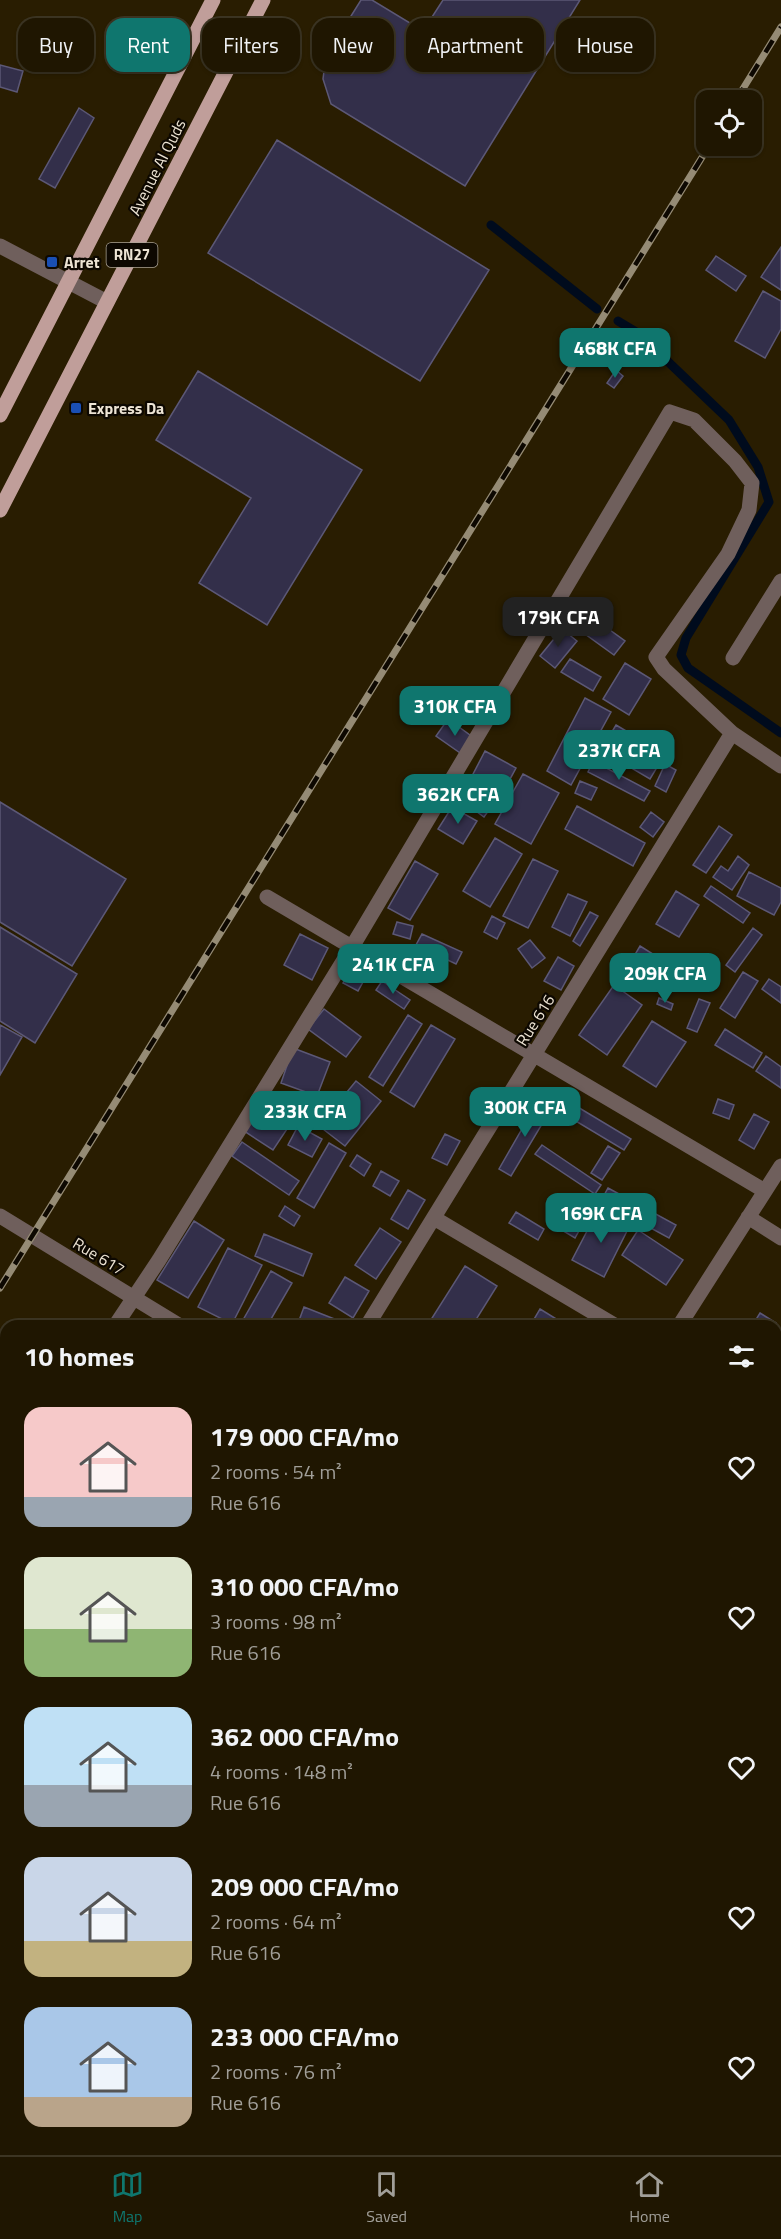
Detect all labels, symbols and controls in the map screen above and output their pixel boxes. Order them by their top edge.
chip: Buy [18,18,94,72]
chip: Rent [106,18,190,72]
chip: Filters [202,18,300,72]
chip: New [312,18,394,72]
chip: Apartment [406,18,544,72]
chip: House [556,18,654,72]
map controls [696,90,762,156]
button: locate [696,90,762,156]
street label: Avenue Al Quds [122,115,192,219]
road number: RN27 [106,243,158,267]
place label: Arret [64,250,100,274]
marker: Arret [45,255,59,269]
pin: 468K CFA [553,328,677,379]
text: 468K CFA [574,332,656,363]
place label: Express Da [88,396,164,420]
marker: Express Da [69,401,83,415]
pin: 179K CFA [496,597,620,648]
text: 179K CFA [517,601,599,632]
pin: 310K CFA [393,686,517,737]
text: 310K CFA [414,690,496,721]
pin: 237K CFA [557,730,681,781]
text: 237K CFA [578,734,660,765]
pin: 362K CFA [396,774,520,825]
text: 362K CFA [417,778,499,809]
pin: 241K CFA [331,944,455,995]
text: 241K CFA [352,948,434,979]
pin: 209K CFA [603,953,727,1004]
text: 209K CFA [624,957,706,988]
street label: Rue 616 [510,990,560,1050]
pin: 300K CFA [463,1087,587,1138]
pin: 233K CFA [243,1091,367,1142]
text: 300K CFA [484,1091,566,1122]
text: 233K CFA [264,1095,346,1126]
pin: 169K CFA [539,1193,663,1244]
text: 169K CFA [560,1197,642,1228]
street label: Rue 617 [68,1231,130,1281]
text: 10 homes [24,1337,134,1376]
icon: filters [725,1340,758,1373]
text: 179 000 CFA/mo [210,1417,399,1456]
icon: home [72,1431,144,1503]
icon: heart [725,1451,758,1484]
text: 2 rooms · 54 m² [210,1456,342,1487]
text: Rue 616 [210,1487,281,1518]
text: 310 000 CFA/mo [210,1567,399,1606]
icon: home [72,1581,144,1653]
icon: heart [725,1601,758,1634]
text: 3 rooms · 98 m² [210,1606,342,1637]
text: Rue 616 [210,1637,281,1668]
text: 362 000 CFA/mo [210,1717,399,1756]
icon: home [72,1731,144,1803]
icon: heart [725,1751,758,1784]
text: 4 rooms · 148 m² [210,1756,353,1787]
text: Rue 616 [210,1787,281,1818]
text: 209 000 CFA/mo [210,1867,399,1906]
icon: home [72,1881,144,1953]
icon: heart [725,1901,758,1934]
text: 2 rooms · 64 m² [210,1906,342,1937]
text: Rue 616 [210,1937,281,1968]
text: 233 000 CFA/mo [210,2017,399,2056]
icon: home [72,2031,144,2103]
icon: heart [725,2051,758,2084]
text: 2 rooms · 76 m² [210,2056,342,2087]
text: Rue 616 [210,2087,281,2118]
tab: Map [111,2168,144,2228]
tab: Saved [366,2168,407,2228]
tab: Home [629,2168,670,2228]

